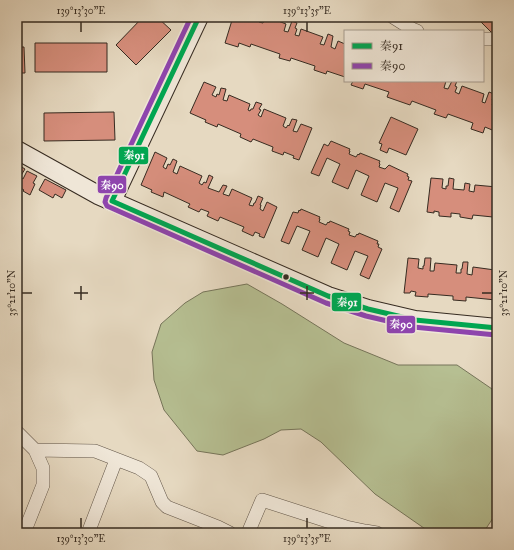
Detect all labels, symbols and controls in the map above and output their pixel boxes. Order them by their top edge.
text: 139°13'30"E [56,5,106,17]
text: 139°13'35"E [283,5,331,17]
legend [344,30,484,82]
text: 秦91 [380,39,403,53]
text: 秦90 [380,59,405,73]
line badge: 秦91 [118,146,149,165]
text: 秦91 [123,149,145,163]
line badge: 秦90 [97,175,127,194]
text: 秦90 [100,179,124,193]
text: 35°21'10"N [6,269,18,316]
text: 35°21'10"N [498,269,510,316]
unlabelled marker [281,272,291,282]
line badge: 秦91 [331,292,362,312]
text: 秦91 [336,296,358,310]
line badge: 秦90 [386,315,416,334]
text: 秦90 [389,318,413,332]
text: 139°13'30"E [56,533,106,545]
text: 139°13'35"E [283,533,331,545]

